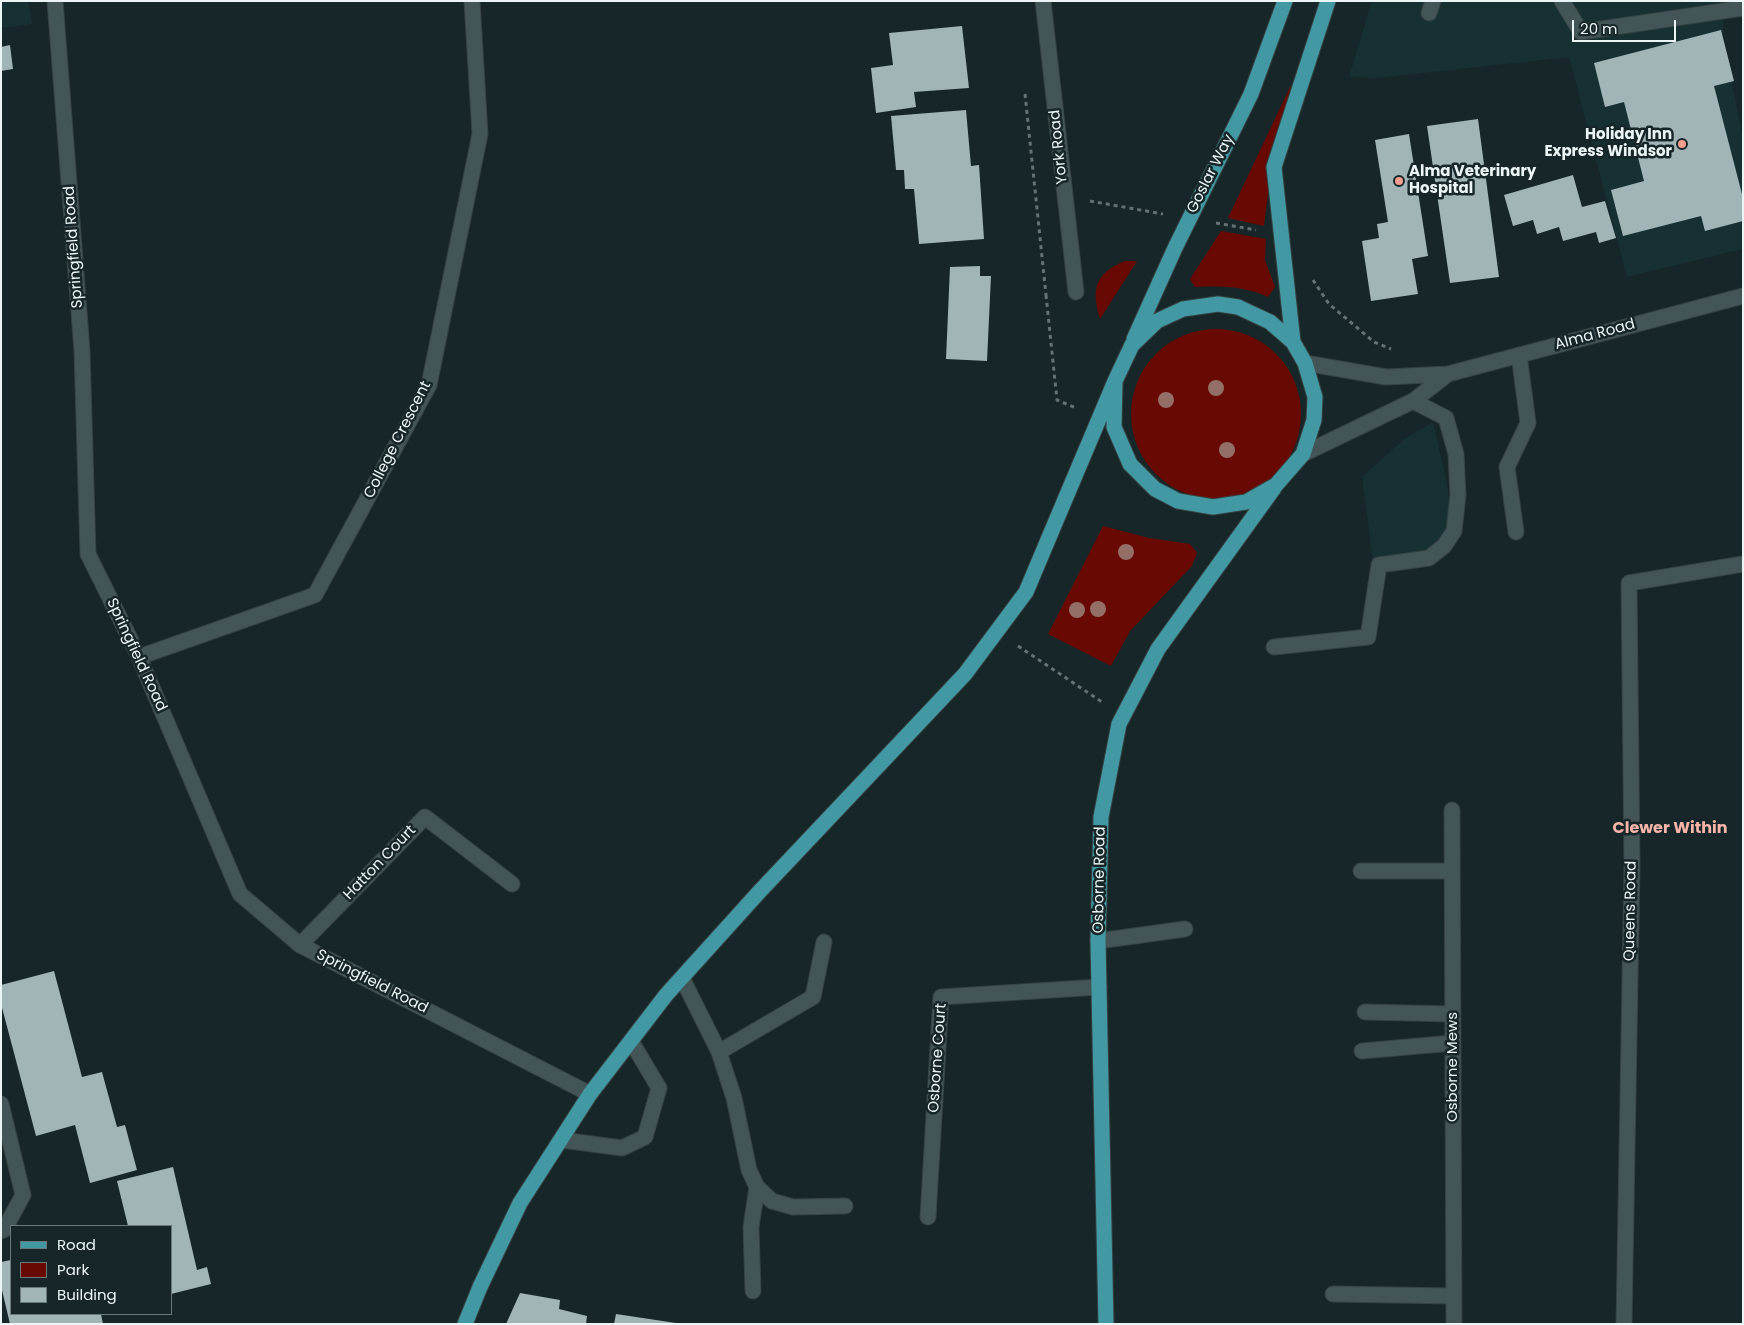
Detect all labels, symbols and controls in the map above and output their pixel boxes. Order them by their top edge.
scale bar [1574,10,1678,42]
text: 20 m [1580,18,1618,39]
street label: York Road [1046,109,1072,185]
place label: Holiday Inn Express Windsor [1544,126,1672,161]
street label: Goslar Way [1184,132,1238,216]
marker: Holiday Inn Express Windsor [1676,138,1688,150]
place label: Alma Veterinary Hospital [1409,163,1536,198]
marker: Alma Veterinary Hospital [1393,175,1405,187]
street label: Springfield Road [61,185,87,309]
street label: Alma Road [1553,316,1637,354]
street label: College Crescent [361,378,435,502]
street label: Springfield Road [102,596,170,714]
district label: Clewer Within [1612,819,1728,839]
street label: Hatton Court [340,822,420,904]
street label: Osborne Road [1090,826,1110,934]
street label: Queens Road [1621,861,1641,961]
street label: Springfield Road [313,946,431,1018]
street label: Osborne Court [925,1003,951,1113]
street label: Osborne Mews [1444,1012,1462,1122]
legend [10,1225,172,1315]
text: Road [57,1234,96,1255]
text: Park [57,1259,89,1280]
text: Building [57,1284,117,1305]

